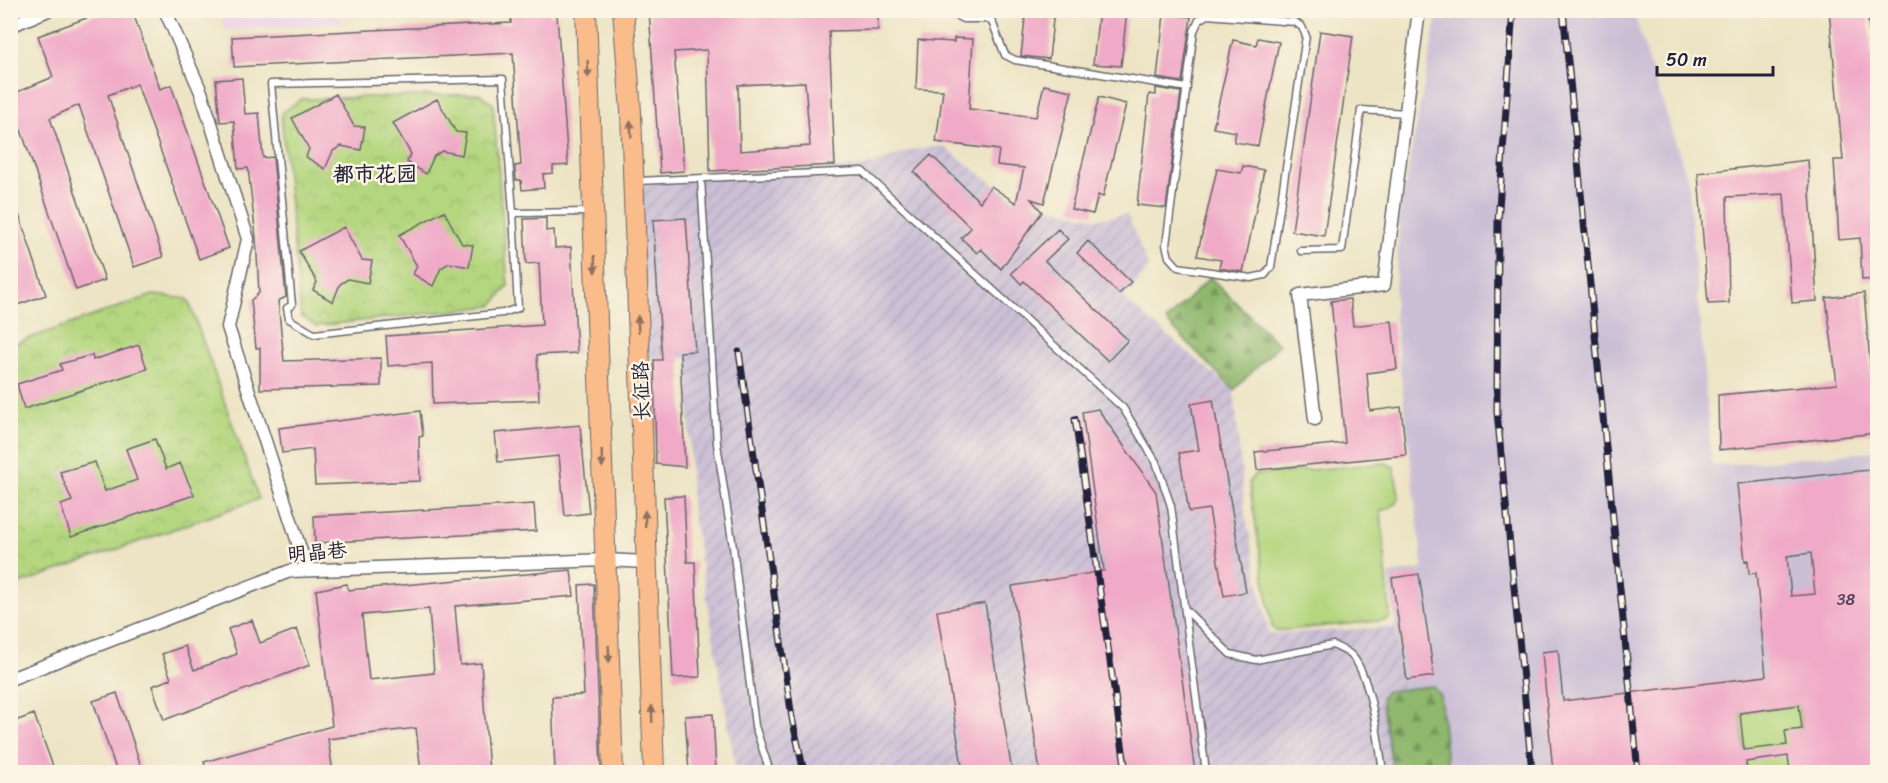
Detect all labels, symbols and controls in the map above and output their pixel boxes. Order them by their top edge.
scale bar [1657,39,1772,77]
text: 50 m [1666,44,1707,76]
one-way arrow [584,59,593,78]
one-way arrow [627,120,636,139]
district label: 都市花园 [333,155,417,193]
one-way arrow [590,254,600,273]
one-way arrow [634,315,643,334]
street label: 长征路 [623,359,660,422]
one-way arrow [597,449,607,468]
one-way arrow [640,510,650,529]
street label: 明晶巷 [286,532,349,573]
house number: 38 [1837,585,1856,614]
one-way arrow [604,644,613,663]
one-way arrow [647,705,656,724]

